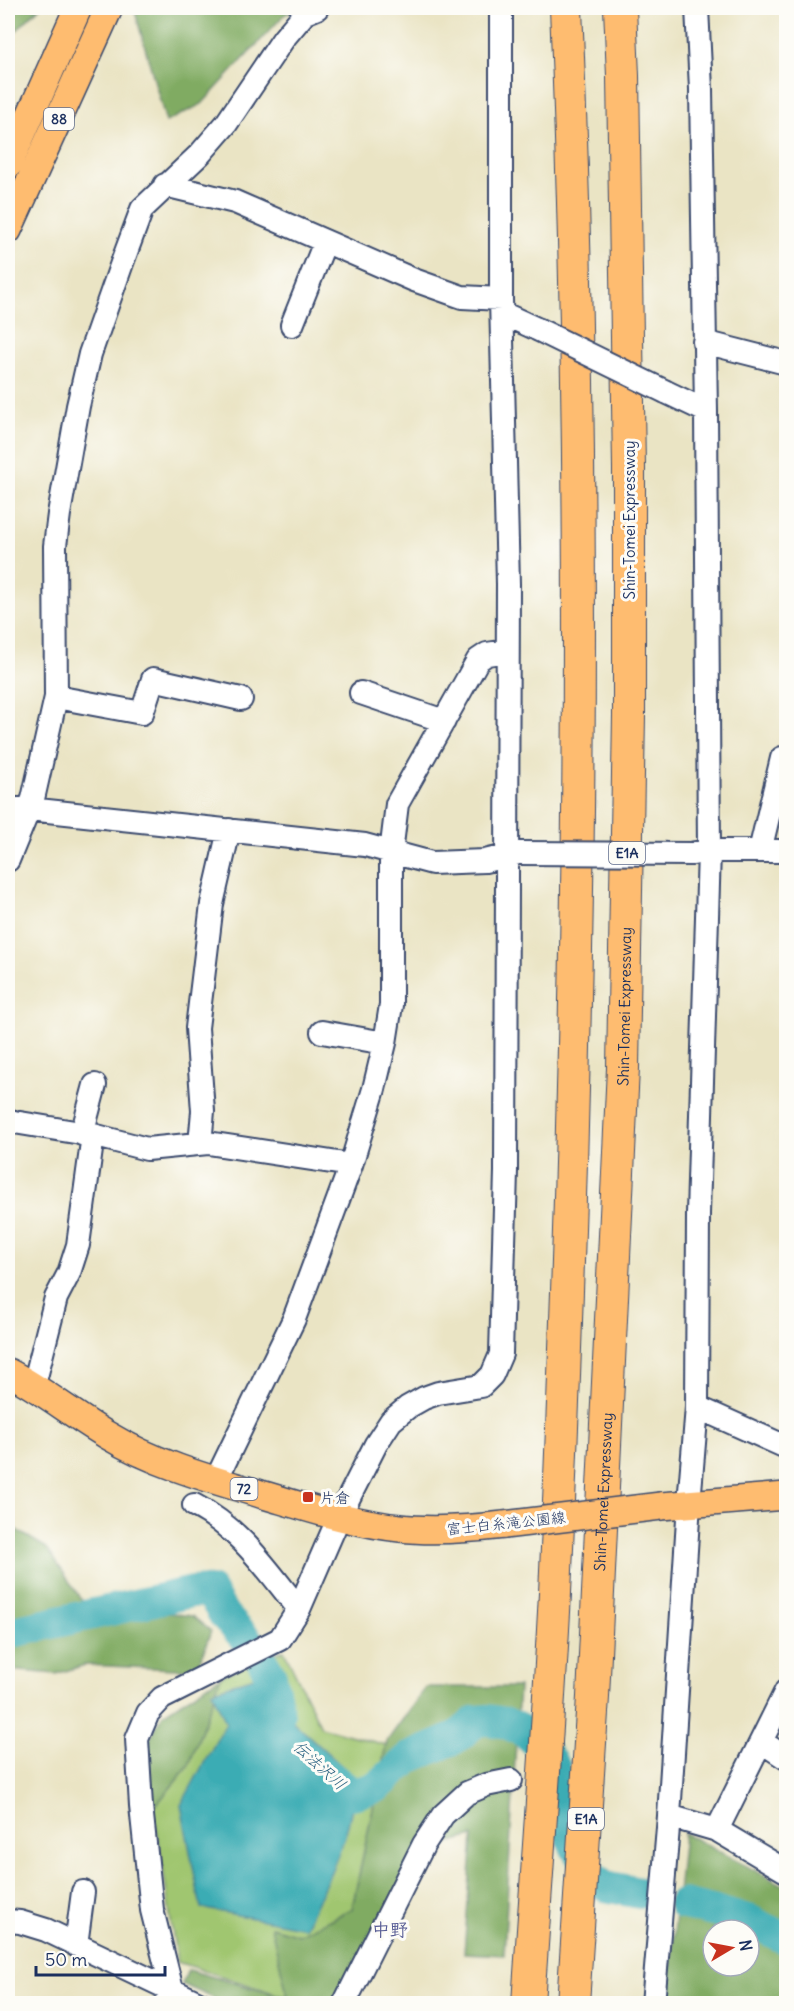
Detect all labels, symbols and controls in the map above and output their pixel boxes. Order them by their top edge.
road number: 88 [44,108,74,130]
street label: Shin-Tomei Expressway [620,441,639,599]
road number: E1A [609,842,645,864]
street label: Shin-Tomei Expressway [613,927,635,1086]
street label: Shin-Tomei Expressway [590,1412,616,1572]
road number: 72 [230,1478,258,1500]
place label: 片倉 [320,1488,350,1507]
marker: 片倉 [301,1490,315,1504]
street label: 富士白糸滝公園線 [445,1507,567,1539]
water label: 伝法沢川 [290,1736,350,1794]
road number: E1A [568,1808,604,1830]
district label: 中野 [372,1918,408,1941]
north arrow [701,1918,761,1978]
text: N [735,1938,757,1953]
scale bar [36,1939,165,1977]
text: 50 m [45,1948,87,1971]

